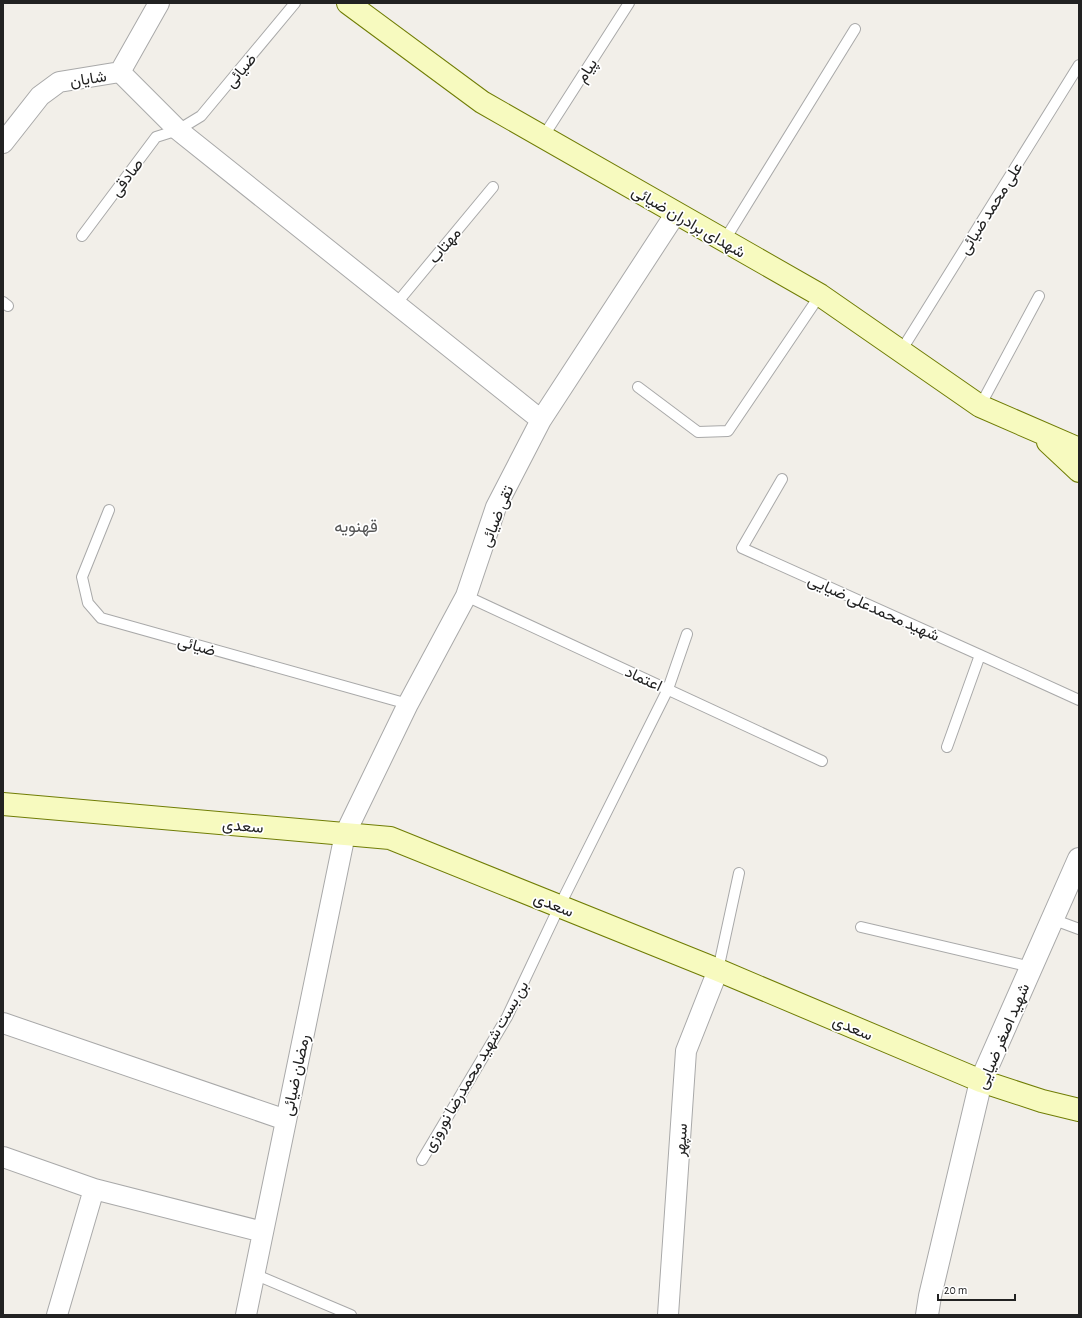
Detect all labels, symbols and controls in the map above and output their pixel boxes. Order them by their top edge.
street label: ضیائی [222,51,261,92]
street label: پیام [573,56,603,87]
street label: شایان [69,68,108,91]
street label: صادقی [107,156,148,201]
street label: علی محمد ضیائی [956,160,1027,258]
street label: شهدای برادران ضیائی [628,183,748,263]
street label: مهتاب [426,225,466,268]
street label: تقی ضیائی [477,483,518,550]
district label: قهنویه [334,518,378,537]
street label: شهید محمدعلی ضیایی [805,572,942,646]
street label: ضیائی [175,633,218,661]
street label: اعتماد [623,663,665,694]
street label: سعدی [221,816,264,838]
street label: سعدی [531,890,576,922]
street label: بن بست شهید محمدرضا نوروزی [420,978,533,1156]
street label: شهید اصغر ضیایی [973,981,1034,1093]
street label: سعدی [830,1012,875,1045]
street label: رمضان ضیائی [280,1033,314,1118]
street label: سپهر [672,1123,693,1159]
scale bar [938,1276,1015,1302]
text: 20 m [944,1284,967,1296]

